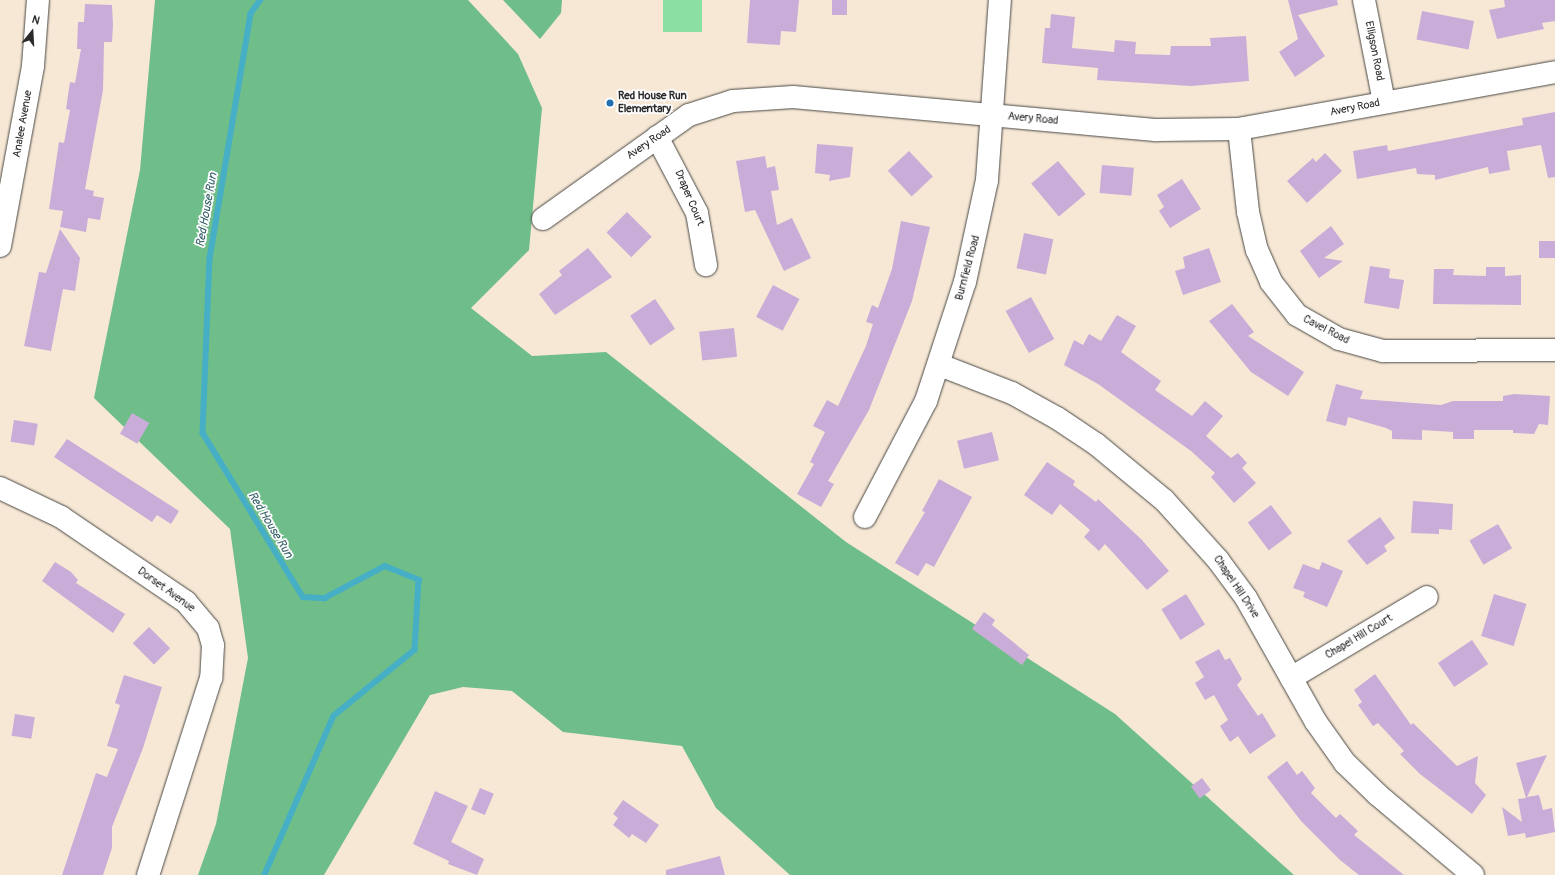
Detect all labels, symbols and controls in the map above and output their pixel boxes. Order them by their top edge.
north arrow [12,12,52,52]
text: N [30,13,41,27]
street label: Elligson Road [1362,20,1386,82]
street label: Analee Avenue [11,89,35,159]
place label: Red House Run Elementary [618,90,687,116]
street label: Avery Road [1329,97,1381,119]
marker: Red House Run Elementary [605,98,615,108]
street label: Avery Road [1007,110,1059,128]
street label: Avery Road [624,123,674,163]
street label: Draper Court [671,168,707,228]
water label: Red House Run [193,172,221,248]
street label: Burnfield Road [953,234,983,302]
street label: Cavel Road [1301,313,1351,347]
water label: Red House Run [244,489,296,561]
street label: Chapel Hill Drive [1210,553,1262,621]
street label: Dorset Avenue [135,565,197,615]
street label: Chapel Hill Court [1323,612,1395,662]

